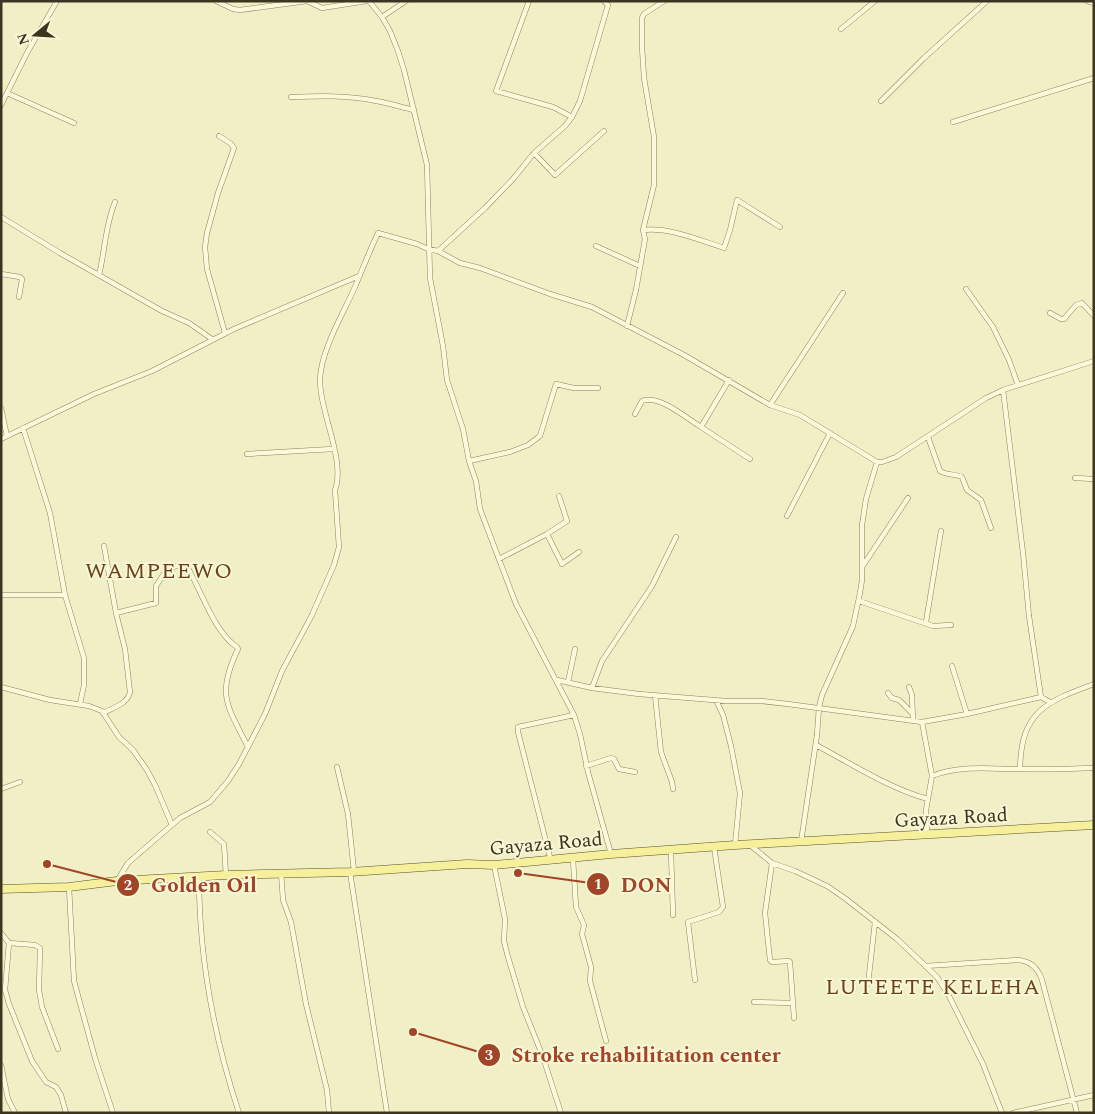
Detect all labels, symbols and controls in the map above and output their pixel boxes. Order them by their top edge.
north arrow [10,10,60,60]
text: N [11,30,35,48]
district label: WAMPEEWO [85,555,233,588]
street label: Gayaza Road [893,800,1009,836]
street label: Gayaza Road [488,824,604,864]
callout: DON [586,866,682,902]
callout: Golden Oil [116,867,266,903]
text: Golden Oil [151,870,257,902]
text: DON [620,870,672,902]
text: 1 [594,873,602,896]
text: 2 [124,874,132,897]
district label: LUTEETE KELEHA [825,971,1041,1004]
callout: Stroke rehabilitation center [477,1037,791,1073]
text: Stroke rehabilitation center [511,1040,781,1072]
text: 3 [485,1044,493,1067]

